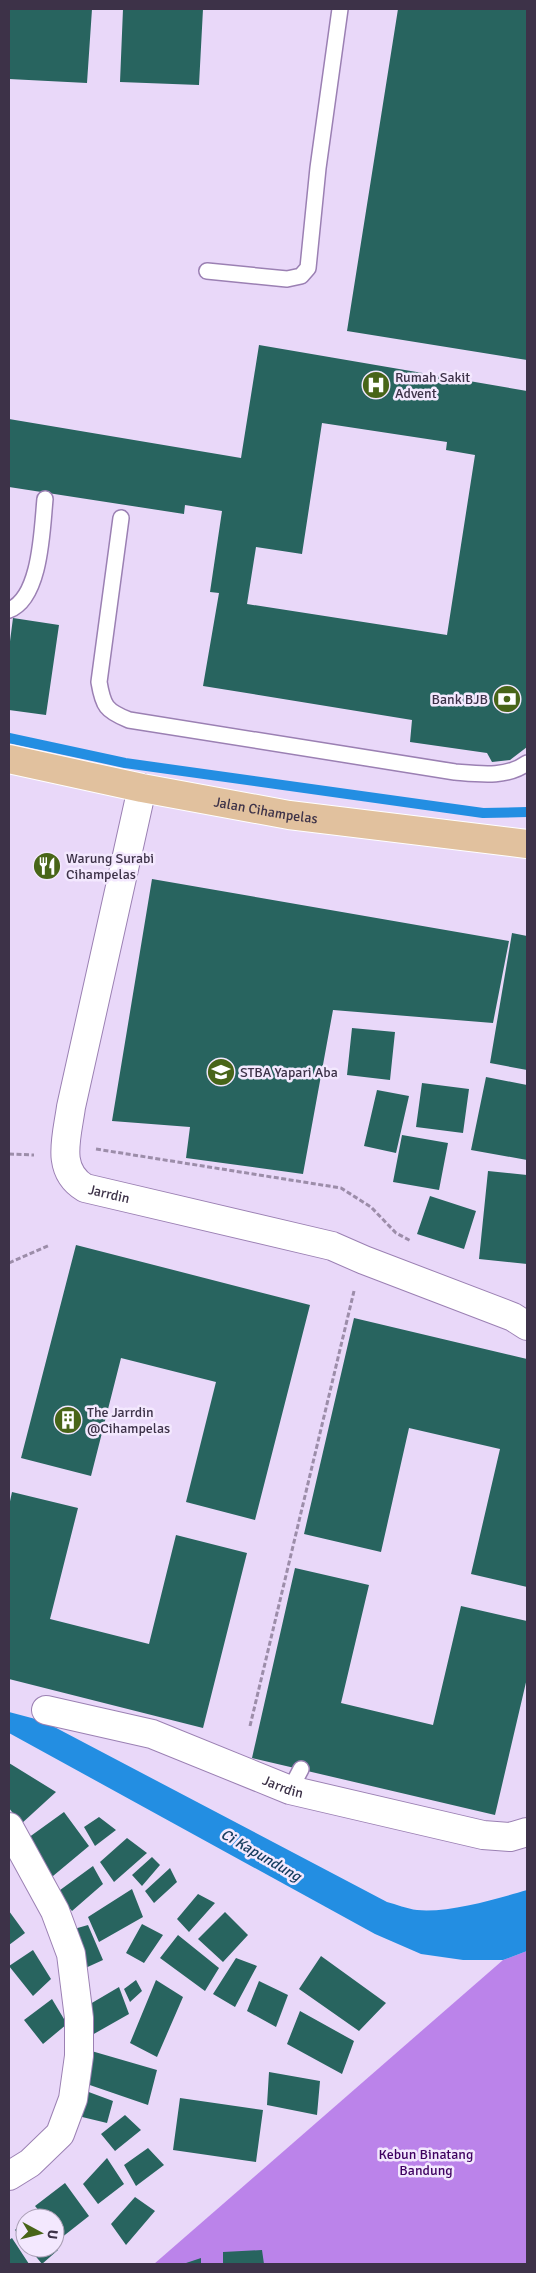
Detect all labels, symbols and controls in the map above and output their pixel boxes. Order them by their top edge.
place label: Rumah Sakit Advent [395,369,470,402]
hospital icon: Rumah Sakit Advent [361,370,391,400]
bank icon: Bank BJB [492,684,522,714]
place label: Bank BJB [432,691,488,708]
street label: Jalan Cihampelas [213,793,319,827]
place label: Warung Surabi Cihampelas [66,850,154,883]
restaurant icon: Warung Surabi Cihampelas [32,851,62,881]
school or university icon: STBA Yapari Aba [206,1057,236,1087]
place label: STBA Yapari Aba [240,1064,338,1081]
street label: Jarrdin [87,1181,131,1207]
place label: The Jarrdin @Cihampelas [87,1404,170,1437]
building icon: The Jarrdin @Cihampelas [53,1405,83,1435]
street label: Jarrdin [260,1772,305,1802]
water label: Ci Kapundung [218,1825,305,1886]
park label: Kebun Binatang Bandung [379,2146,473,2179]
north arrow [15,2208,65,2258]
text: U [43,2229,61,2240]

